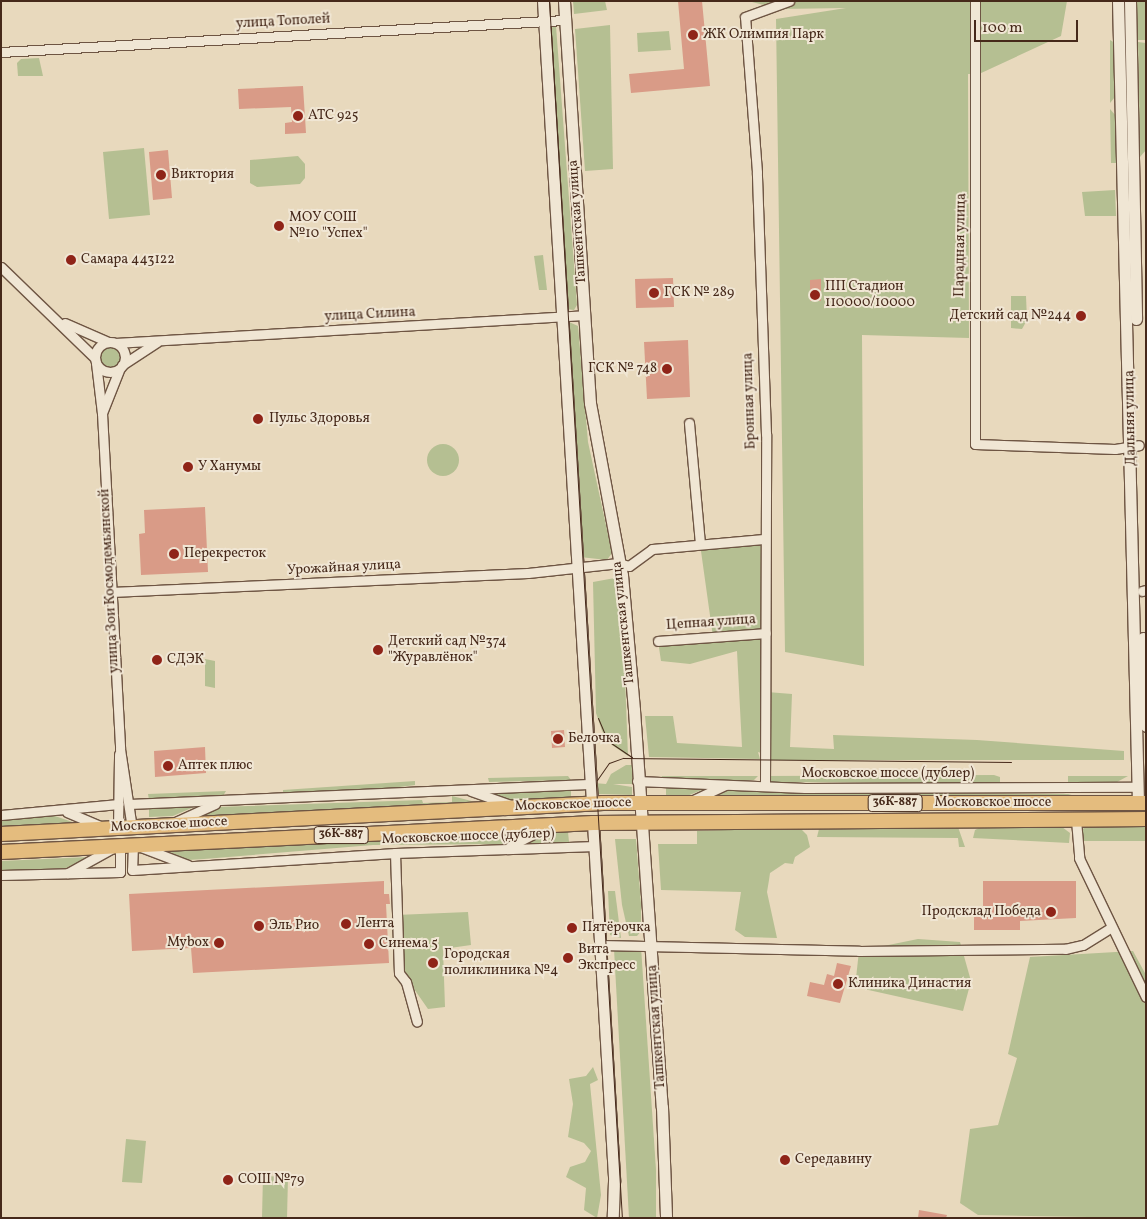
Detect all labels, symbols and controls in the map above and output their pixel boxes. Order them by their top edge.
scale bar [977,10,1081,42]
street label: улица Тополей [235,11,331,33]
text: 100 m [982,18,1022,39]
place label: ЖК Олимпия Парк [703,27,824,43]
marker: ЖК Олимпия Парк [687,29,699,41]
place label: АТС 925 [308,108,358,124]
marker: АТС 925 [292,110,304,122]
street label: Ташкентская улица [565,159,591,285]
place label: Виктория [171,167,234,183]
marker: Виктория [155,169,167,181]
street label: Парадная улица [952,193,970,297]
place label: МОУ СОШ №10 "Успех" [289,210,368,242]
marker: МОУ СОШ №10 "Успех" [273,220,285,232]
place label: Самара 443122 [81,252,175,268]
marker: Самара 443122 [65,254,77,266]
place label: ПП Стадион 110000/10000 [825,279,915,312]
place label: ГСК № 289 [664,285,734,301]
marker: ГСК № 289 [648,287,660,299]
marker: ПП Стадион 110000/10000 [809,289,821,301]
street label: улица Силина [324,304,416,326]
place label: Детский сад №244 [950,308,1071,324]
marker: Детский сад №244 [1075,310,1087,322]
street label: Бронная улица [740,352,760,450]
place label: ГСК № 748 [588,361,657,377]
marker: ГСК № 748 [661,363,673,375]
street label: Дальняя улица [1122,370,1140,466]
place label: Пульс Здоровья [269,411,370,427]
marker: Пульс Здоровья [251,412,265,426]
place label: У Ханумы [198,459,261,475]
marker: У Ханумы [182,461,194,473]
street label: улица Зои Космодемьянской [97,488,123,674]
place label: Перекресток [184,546,266,562]
marker: Перекресток [168,548,180,560]
street label: Урожайная улица [286,557,402,579]
street label: Ташкентская улица [609,560,639,686]
street label: Цепная улица [665,611,757,635]
place label: Детский сад №374 "Журавлёнок" [388,634,507,666]
marker: Детский сад №374 "Журавлёнок" [372,644,384,656]
place label: СДЭК [167,652,204,668]
marker: СДЭК [151,654,163,666]
place label: Белочка [568,731,620,747]
marker: Белочка [552,733,564,745]
place label: Аптек плюс [178,758,252,774]
marker: Аптек плюс [162,760,174,772]
street label: Московское шоссе (дублер) [802,766,974,782]
road number: 36К-887 [868,794,922,812]
street label: Московское шоссе [514,795,632,815]
street label: Московское шоссе [935,795,1051,811]
street label: Московское шоссе [110,814,228,836]
road number: 36К-887 [314,826,368,844]
street label: Московское шоссе (дублер) [381,826,555,848]
place label: Продсклад Победа [921,904,1041,920]
marker: Продсклад Победа [1045,906,1057,918]
place label: Лента [356,916,395,932]
place label: Эль Рио [269,918,319,934]
marker: Лента [340,918,352,930]
marker: Эль Рио [253,920,265,932]
place label: Пятёрочка [582,920,651,936]
marker: Пятёрочка [566,922,578,934]
place label: Mybox [167,935,209,951]
place label: Синема 5 [379,936,438,952]
marker: Mybox [213,937,225,949]
marker: Синема 5 [363,938,375,950]
place label: Вита Экспресс [578,942,635,974]
place label: Городская поликлиника №4 [444,947,558,980]
marker: Вита Экспресс [562,952,574,964]
marker: Городская поликлиника №4 [426,956,440,970]
street label: Ташкентская улица [644,964,670,1090]
place label: Клиника Династия [848,976,971,992]
marker: Клиника Династия [832,978,844,990]
place label: Середавину [795,1152,872,1168]
marker: Середавину [779,1154,791,1166]
place label: СОШ №79 [238,1172,304,1188]
marker: СОШ №79 [222,1174,234,1186]

